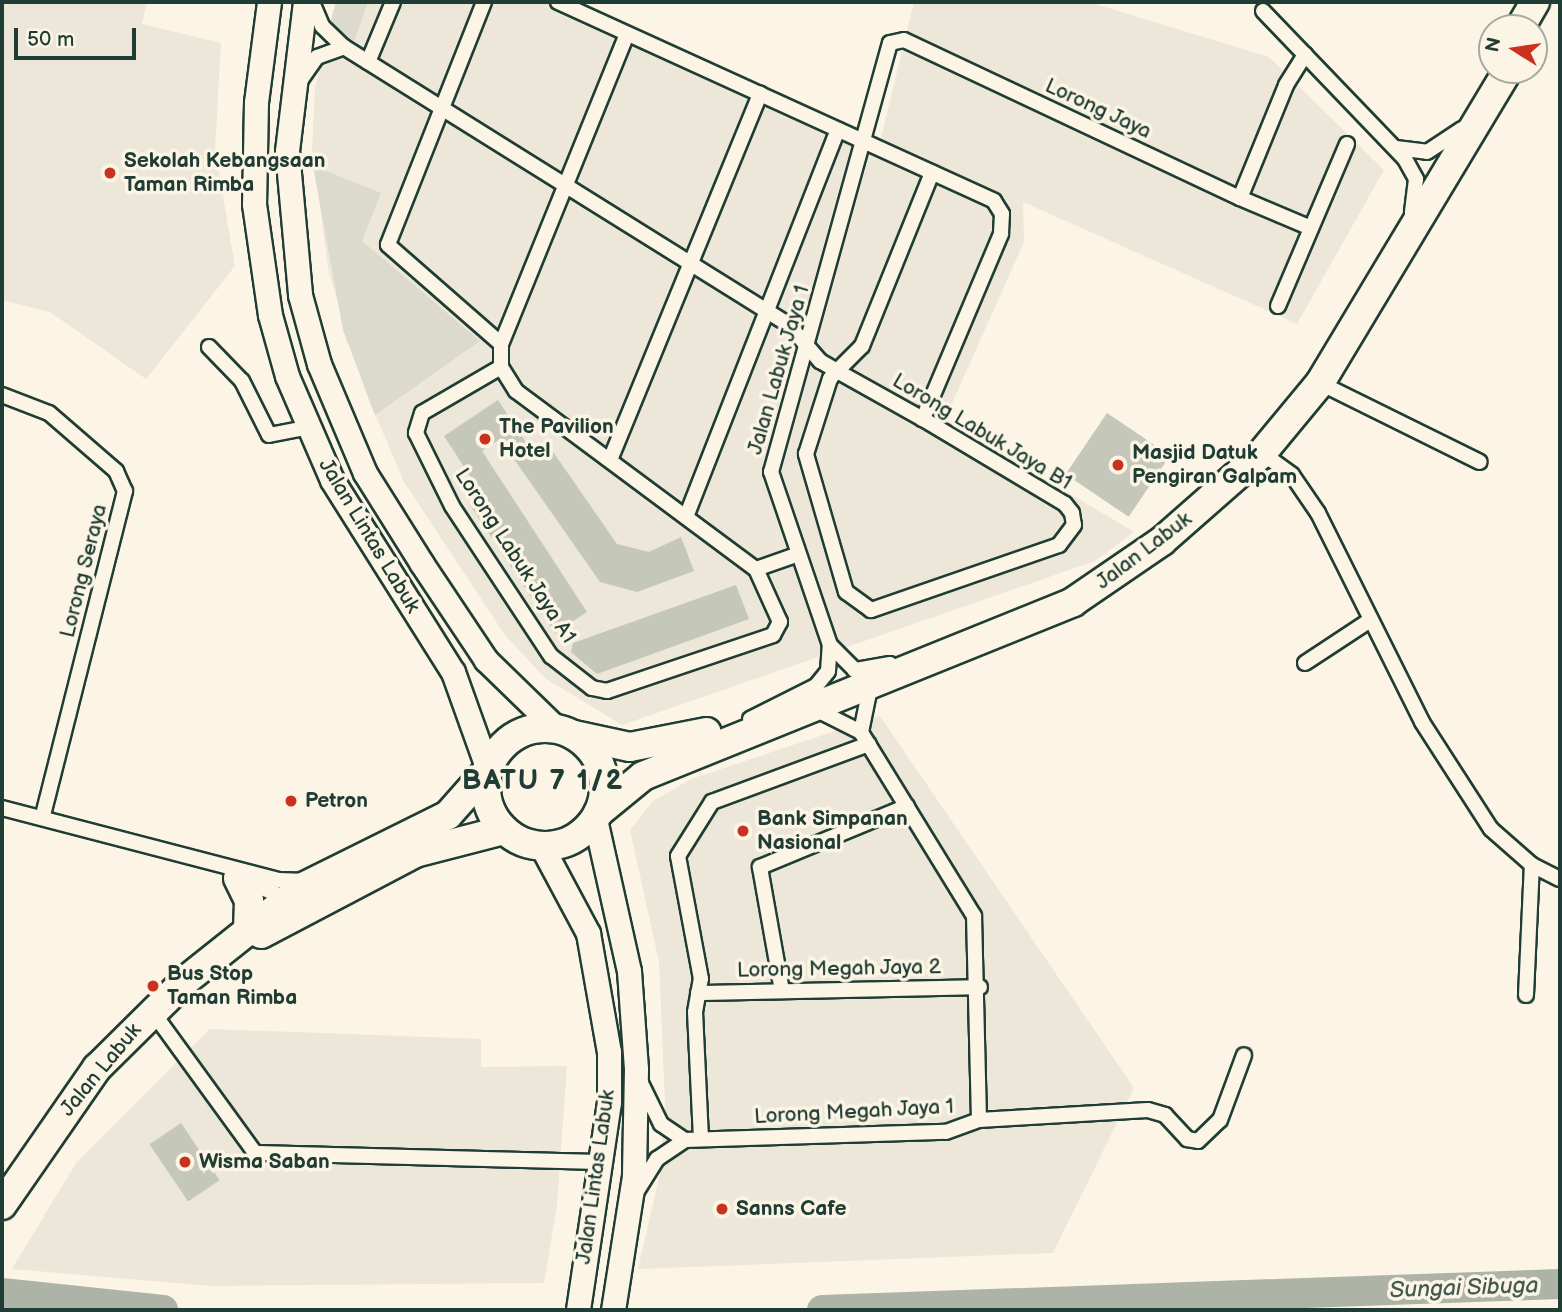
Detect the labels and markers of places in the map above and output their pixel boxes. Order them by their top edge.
place label: Sekolah Kebangsaan Taman Rimba [124,148,325,198]
marker: Sekolah Kebangsaan Taman Rimba [102,165,118,181]
place label: The Pavilion Hotel [499,414,614,464]
marker: The Pavilion Hotel [477,431,493,447]
place label: Masjid Datuk Pengiran Galpam [1132,440,1297,490]
marker: Masjid Datuk Pengiran Galpam [1110,457,1126,473]
place label: Petron [305,788,368,814]
marker: Petron [283,793,299,809]
place label: Bank Simpanan Nasional [757,806,908,856]
marker: Bank Simpanan Nasional [735,823,751,839]
place label: Bus Stop Taman Rimba [167,961,297,1011]
marker: Bus Stop Taman Rimba [145,978,161,994]
place label: Wisma Saban [199,1149,330,1175]
marker: Wisma Saban [177,1154,193,1170]
place label: Sanns Cafe [736,1196,847,1222]
marker: Sanns Cafe [714,1201,730,1217]

